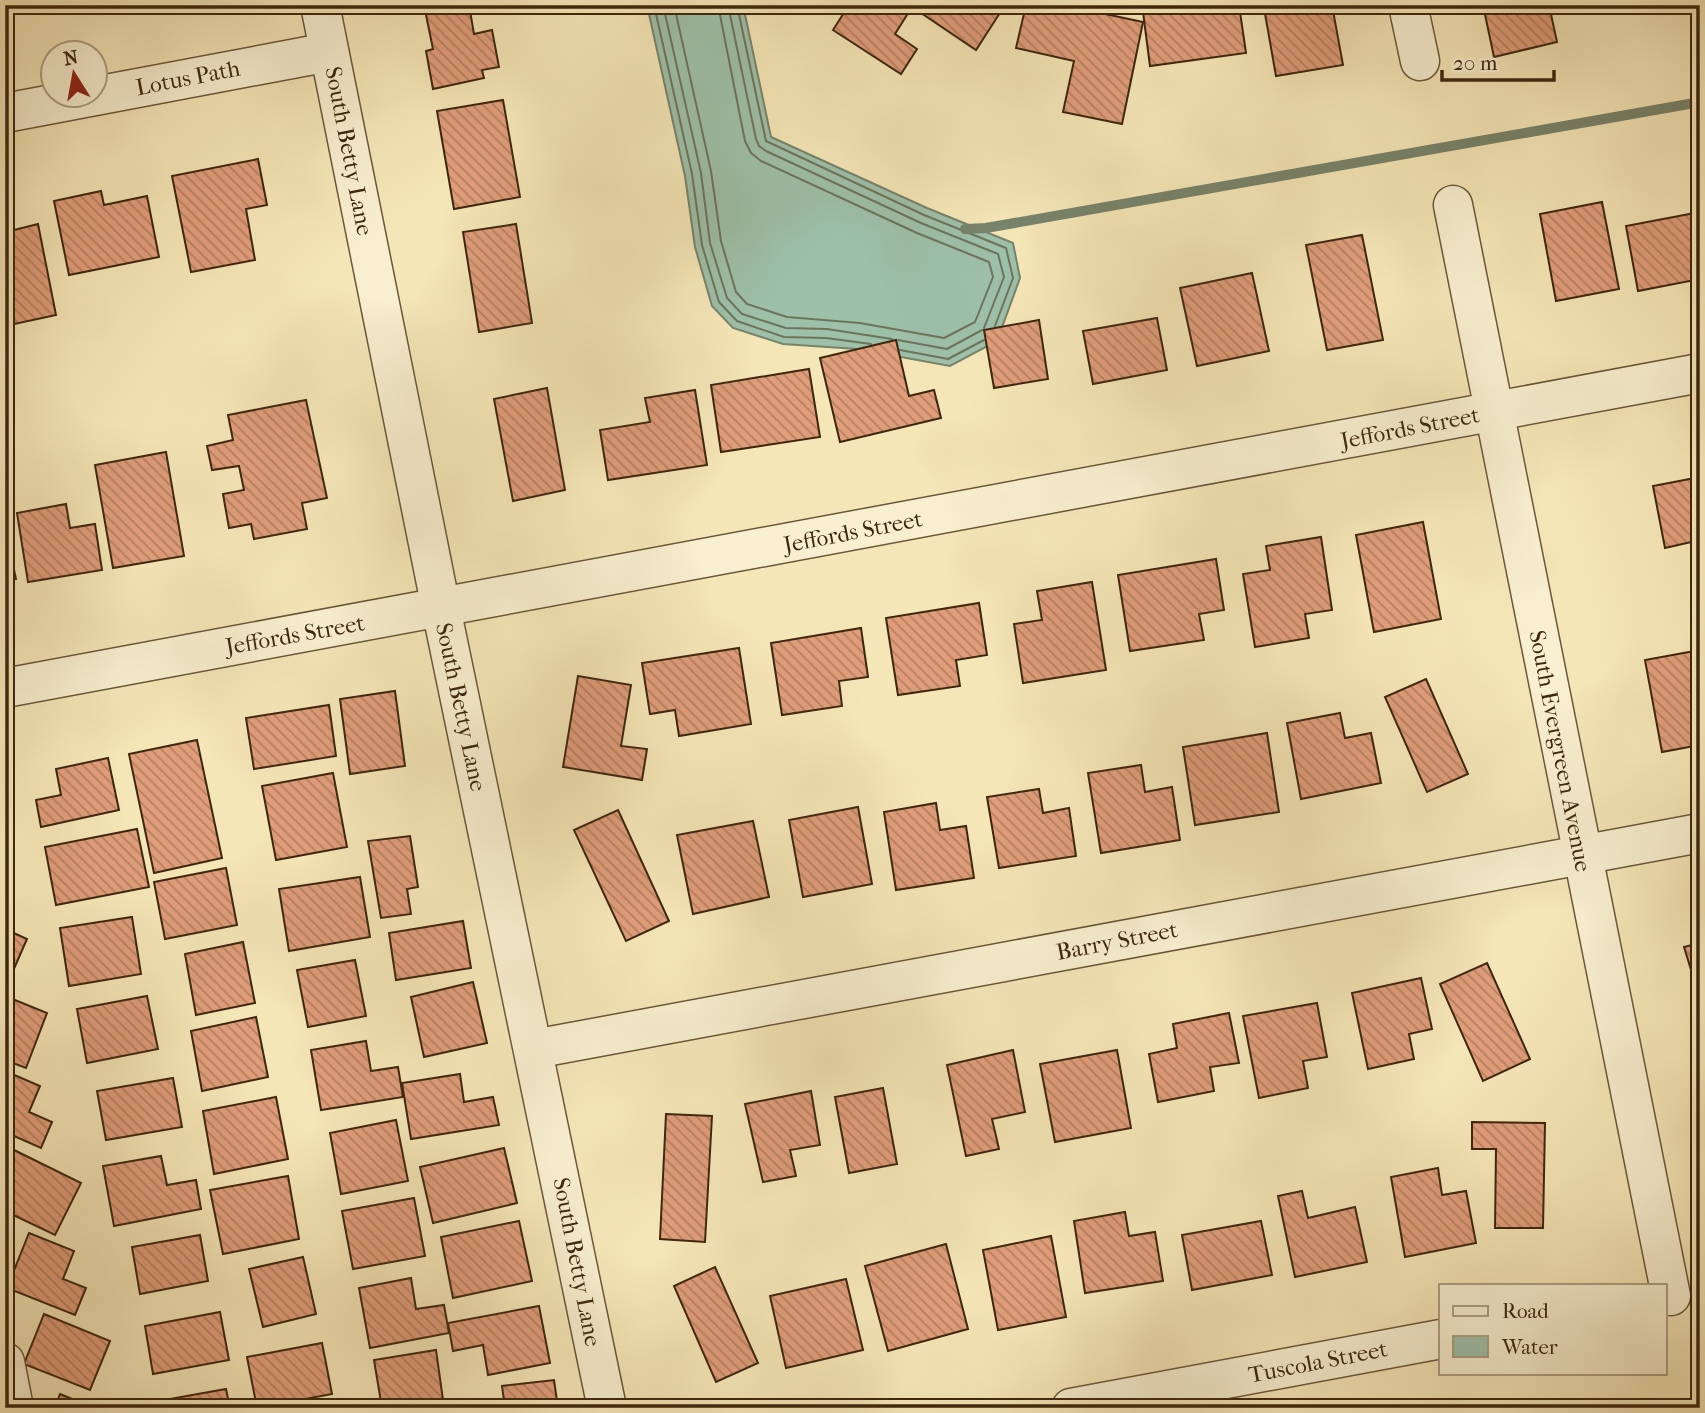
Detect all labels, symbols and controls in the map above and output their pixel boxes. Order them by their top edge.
north arrow [38,38,108,108]
scale bar [1442,38,1554,82]
text: N [62,46,81,70]
text: 20 m [1453,51,1498,75]
street label: Lotus Path [134,55,242,101]
street label: South Betty Lane [319,64,379,238]
street label: Jeffords Street [1336,401,1482,455]
street label: Jeffords Street [779,505,925,559]
street label: Jeffords Street [221,609,367,661]
street label: South Betty Lane [430,620,492,794]
street label: South Evergreen Avenue [1523,628,1597,874]
street label: Barry Street [1054,916,1180,966]
street label: South Betty Lane [547,1175,607,1349]
legend [1439,1284,1666,1374]
text: Road [1502,1299,1549,1323]
street label: Tuscola Street [1246,1335,1390,1389]
text: Water [1501,1335,1558,1359]

